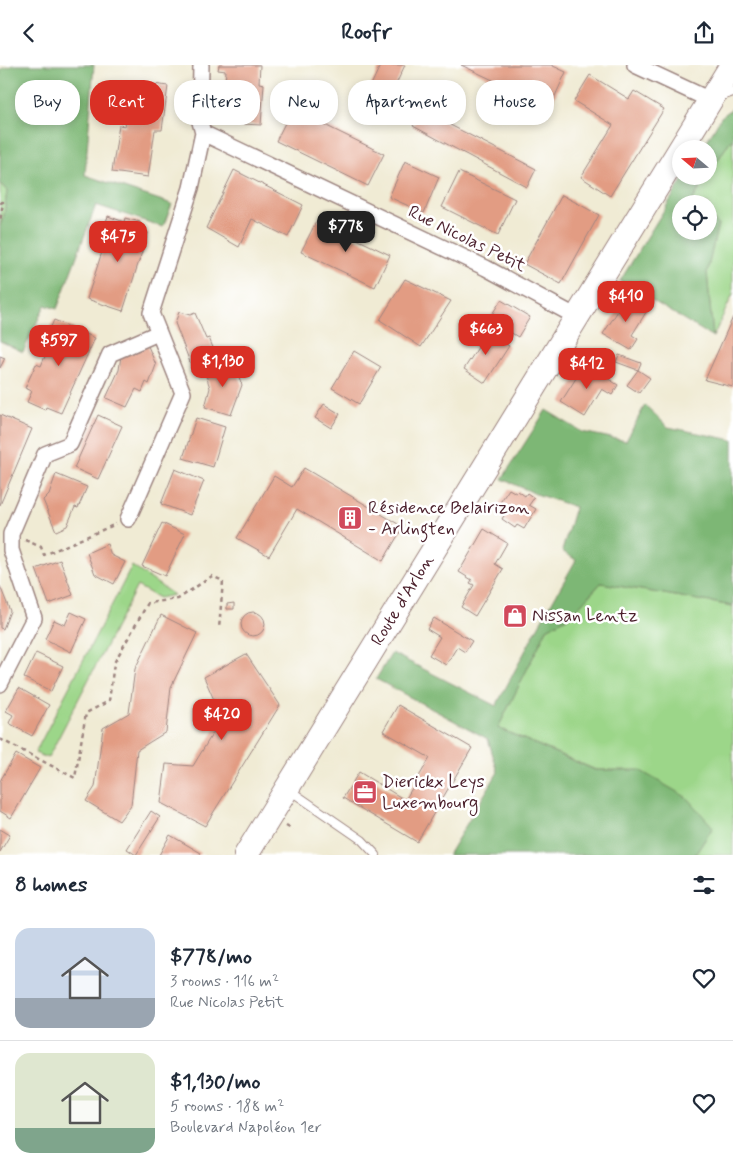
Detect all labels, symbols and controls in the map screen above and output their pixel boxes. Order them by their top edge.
icon: back [15,19,43,47]
text: Roofr [341,19,392,47]
icon: share [690,19,718,47]
chip: Buy [15,80,80,125]
chip: Rent [90,80,164,125]
chip: Filters [174,80,260,125]
chip: New [270,80,338,125]
chip: Apartment [348,80,466,125]
chip: House [476,80,554,125]
north arrow [672,140,718,185]
map controls [672,140,717,240]
button: locate [672,195,717,240]
street label: Rue Nicolas Petit [404,200,530,278]
pin: $778 [316,211,376,253]
text: $778 [328,216,364,237]
pin: $475 [88,221,148,263]
text: $475 [100,226,136,247]
pin: $410 [596,281,656,323]
text: $410 [608,286,644,307]
pin: $663 [456,313,516,356]
text: $663 [470,319,503,340]
pin: $597 [29,325,89,367]
text: $597 [40,330,78,351]
pin: $1,130 [182,345,264,388]
pin: $412 [557,347,617,390]
text: $1,130 [202,351,244,372]
text: $412 [569,353,605,374]
place label: Résidence Belairizon - Arlingten [368,496,529,543]
building icon: Résidence Belairizon - Arlingten [337,505,363,531]
street label: Route d'Arlon [366,550,440,650]
shop icon: Nissan Lentz [502,603,528,629]
place label: Nissan Lentz [532,604,638,628]
pin: $420 [192,699,252,741]
text: $420 [204,704,240,725]
place label: Dierickx Leys Luxembourg [382,770,485,816]
office icon: Dierickx Leys Luxembourg [352,779,378,805]
text: 8 homes [15,871,87,899]
icon: filters [690,871,718,899]
text: $778/mo [170,943,252,971]
icon: home [55,948,115,1008]
icon: heart [690,964,718,992]
text: 3 rooms · 116 m² [170,971,279,992]
text: Rue Nicolas Petit [170,992,284,1013]
text: $1,130/mo [170,1068,260,1096]
icon: home [55,1073,115,1133]
icon: heart [690,1089,718,1117]
text: 5 rooms · 188 m² [170,1096,284,1117]
text: Boulevard Napoléon 1er [170,1117,322,1138]

